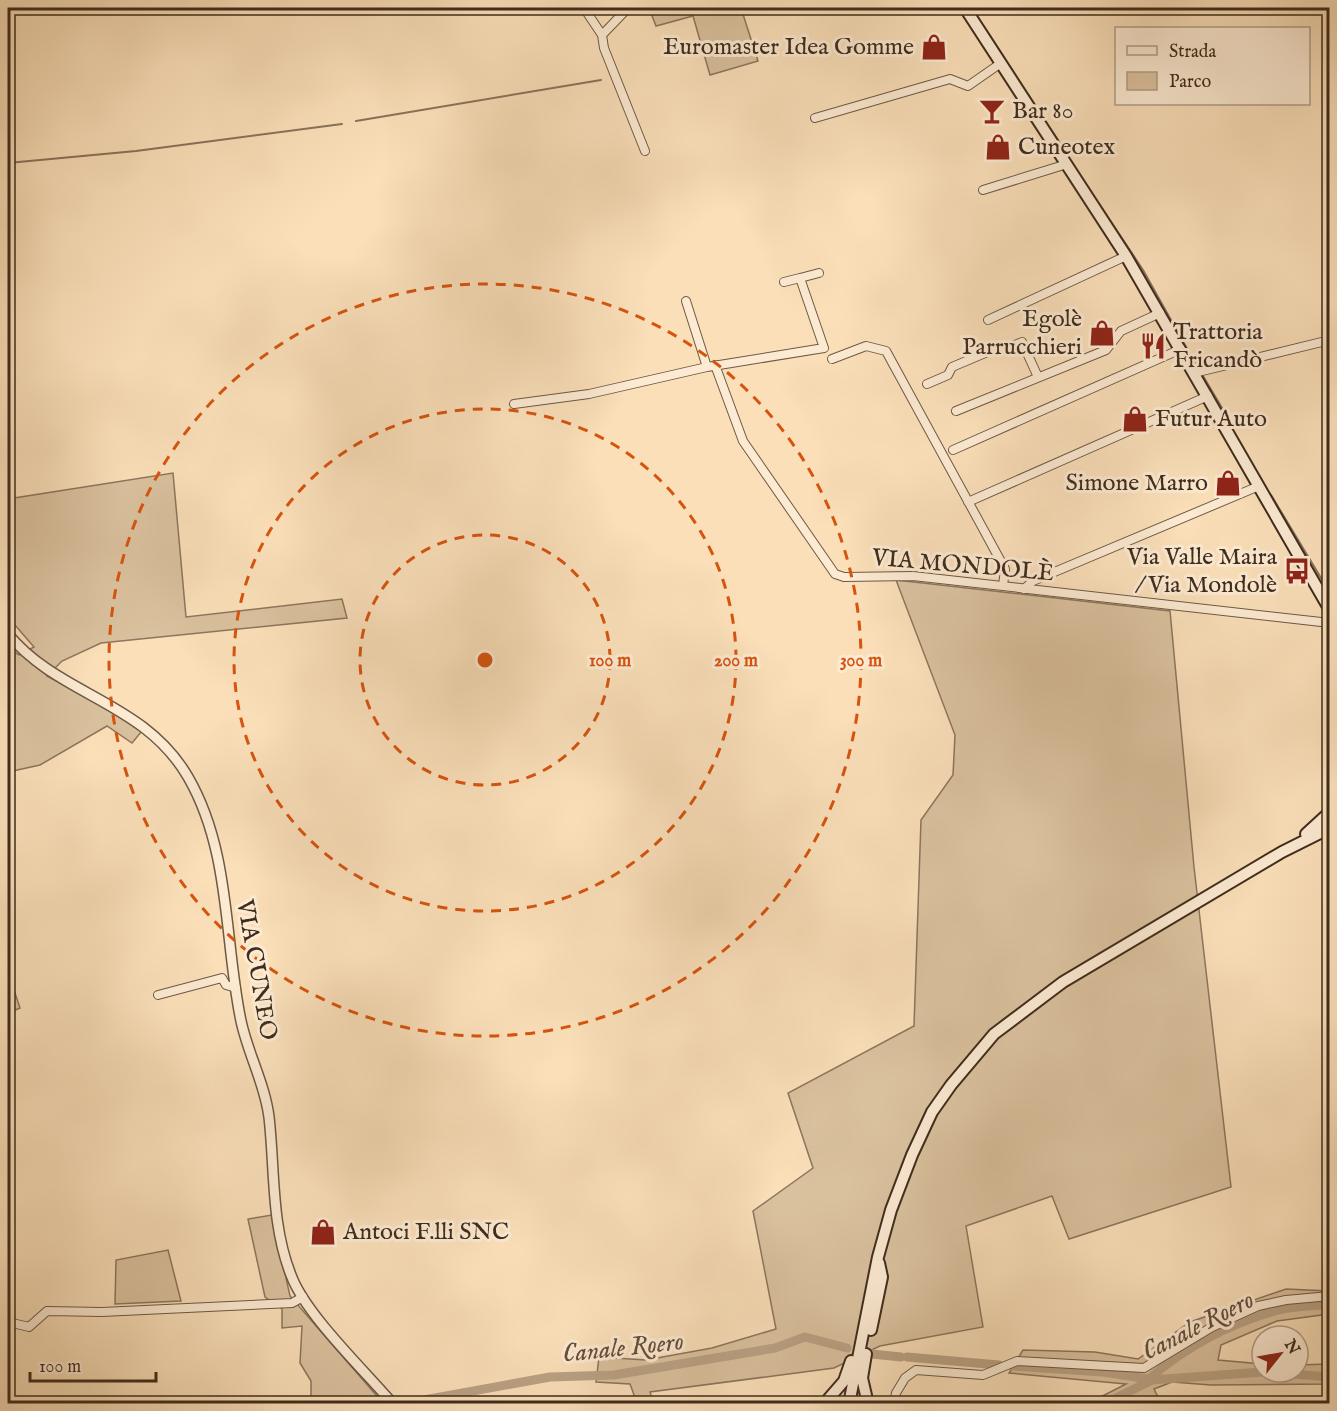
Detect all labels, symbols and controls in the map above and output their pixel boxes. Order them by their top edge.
legend [1115,27,1310,105]
place label: Euromaster Idea Gomme [663,32,914,63]
shop icon: Euromaster Idea Gomme [919,32,949,62]
text: Strada [1169,41,1216,64]
text: Parco [1169,71,1211,94]
bar icon: Bar 80 [977,96,1007,126]
place label: Bar 80 [1012,96,1074,127]
shop icon: Cuneotex [983,132,1013,162]
place label: Cuneotex [1018,132,1116,163]
place label: Egolè Parrucchieri [962,304,1082,363]
place label: Trattoria Fricandò [1173,317,1263,376]
shop icon: Egolè Parrucchieri [1087,318,1117,348]
restaurant icon: Trattoria Fricandò [1138,331,1168,361]
shop icon: Futur Auto [1120,404,1150,434]
place label: Futur Auto [1155,404,1267,435]
place label: Simone Marro [1065,468,1208,499]
shop icon: Simone Marro [1213,468,1243,498]
place label: Via Valle Maira / Via Mondolè [1126,542,1278,601]
street label: VIA MONDOLÈ [870,543,1055,589]
bus stop icon: Via Valle Maira / Via Mondolè [1282,556,1312,586]
centre of rings [475,650,495,670]
text: 100 m [589,650,631,673]
text: 200 m [714,650,758,673]
text: 300 m [840,650,882,673]
street label: VIA CUNEO [228,896,284,1043]
shop icon: Antoci F.lli SNC [308,1217,338,1247]
place label: Antoci F.lli SNC [342,1217,509,1248]
water label: Canale Roero [1136,1284,1260,1368]
north arrow [1250,1324,1310,1384]
water label: Canale Roero [561,1325,685,1371]
text: N [1278,1335,1303,1359]
scale bar [30,1345,156,1383]
text: 100 m [39,1356,81,1379]

